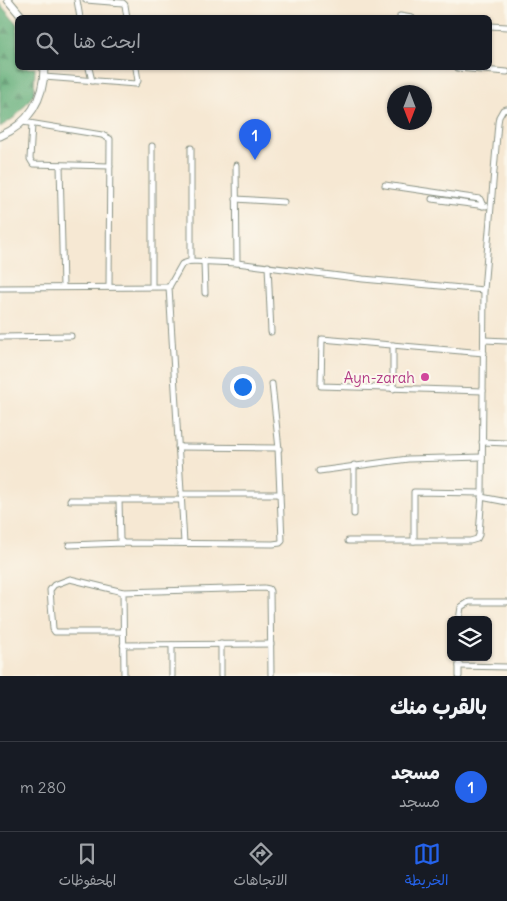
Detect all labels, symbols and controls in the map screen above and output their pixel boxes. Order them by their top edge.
search box [15,15,492,70]
icon: search [33,29,61,57]
text: ابحث هنا [73,29,141,53]
north arrow [387,85,432,130]
pin: 1 [239,119,271,160]
place label: Ayn-zarah [344,368,415,387]
marker: Ayn-zarah [419,371,431,383]
your location [230,374,256,400]
map controls [447,616,492,661]
button: layers [447,616,492,661]
text: بالقرب منك [390,693,487,720]
text: مسجد [391,760,440,784]
text: 280 m [20,777,66,797]
text: 1 [468,777,474,797]
text: مسجد [399,791,440,811]
tab: المحفوظات [59,840,116,893]
tab: الاتجاهات [233,840,288,893]
tab: الخريطة [405,840,448,893]

